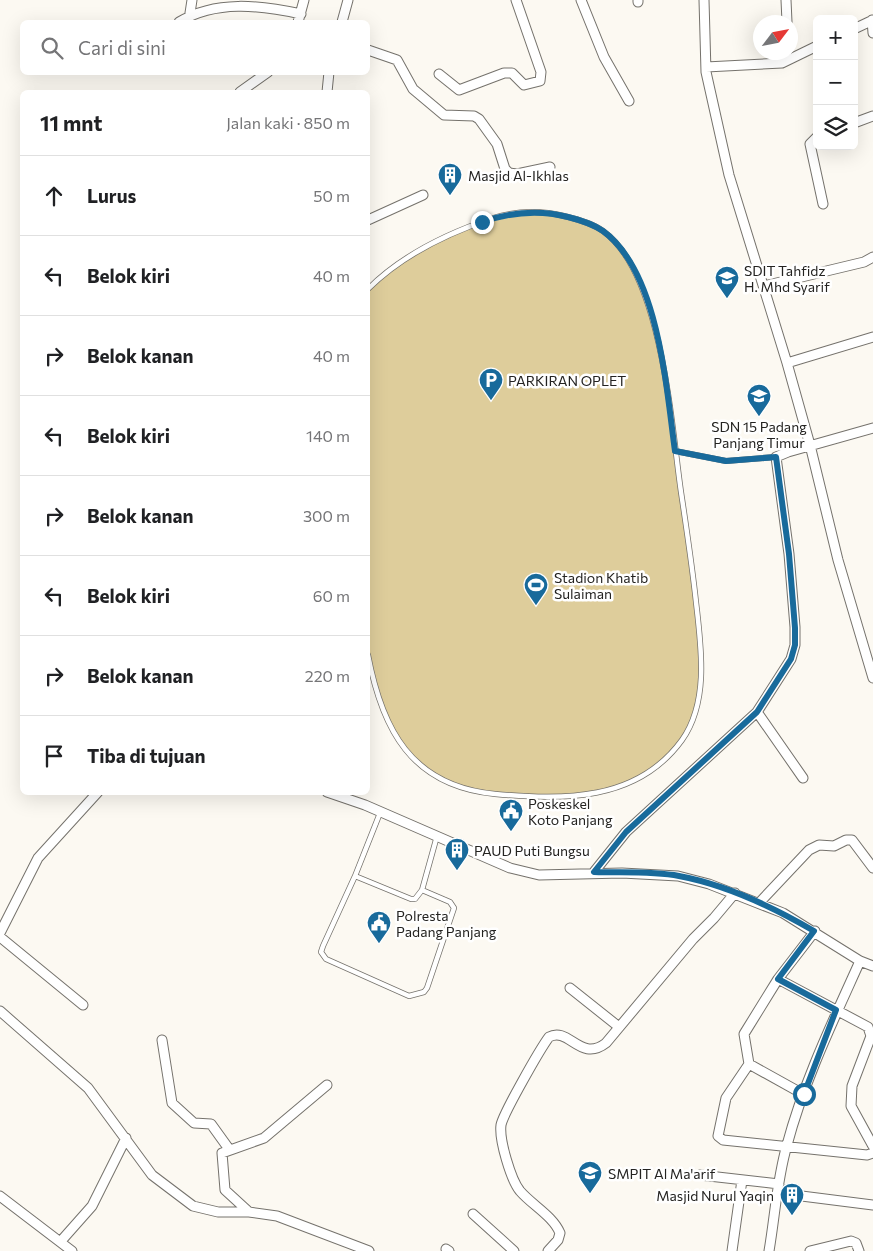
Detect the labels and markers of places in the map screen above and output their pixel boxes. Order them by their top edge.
building icon: Masjid Al-Ikhlas [437,162,463,196]
place label: Masjid Al-Ikhlas [468,167,569,184]
place label: SDIT Tahfidz H. Mhd Syarif [744,262,830,295]
school or university icon: SDIT Tahfidz H. Mhd Syarif [714,265,740,299]
parking icon: PARKIRAN OPLET [478,367,504,401]
place label: PARKIRAN OPLET [508,372,626,389]
school or university icon: SDN 15 Padang Panjang Timur [746,383,772,417]
place label: SDN 15 Padang Panjang Timur [711,418,807,451]
place label: Stadion Khatib Sulaiman [554,569,648,602]
sports icon: Stadion Khatib Sulaiman [523,572,549,606]
place label: Poskeskel Koto Panjang [528,795,613,828]
public building icon: Poskeskel Koto Panjang [498,798,524,832]
building icon: PAUD Puti Bungsu [444,837,470,871]
place label: PAUD Puti Bungsu [474,842,590,859]
place label: Polresta Padang Panjang [396,907,497,940]
public building icon: Polresta Padang Panjang [366,910,392,944]
school or university icon: SMPIT Al Ma'arif [577,1160,603,1194]
place label: SMPIT Al Ma'arif [608,1165,716,1182]
building icon: Masjid Nurul Yaqin [779,1182,805,1216]
place label: Masjid Nurul Yaqin [656,1187,774,1204]

